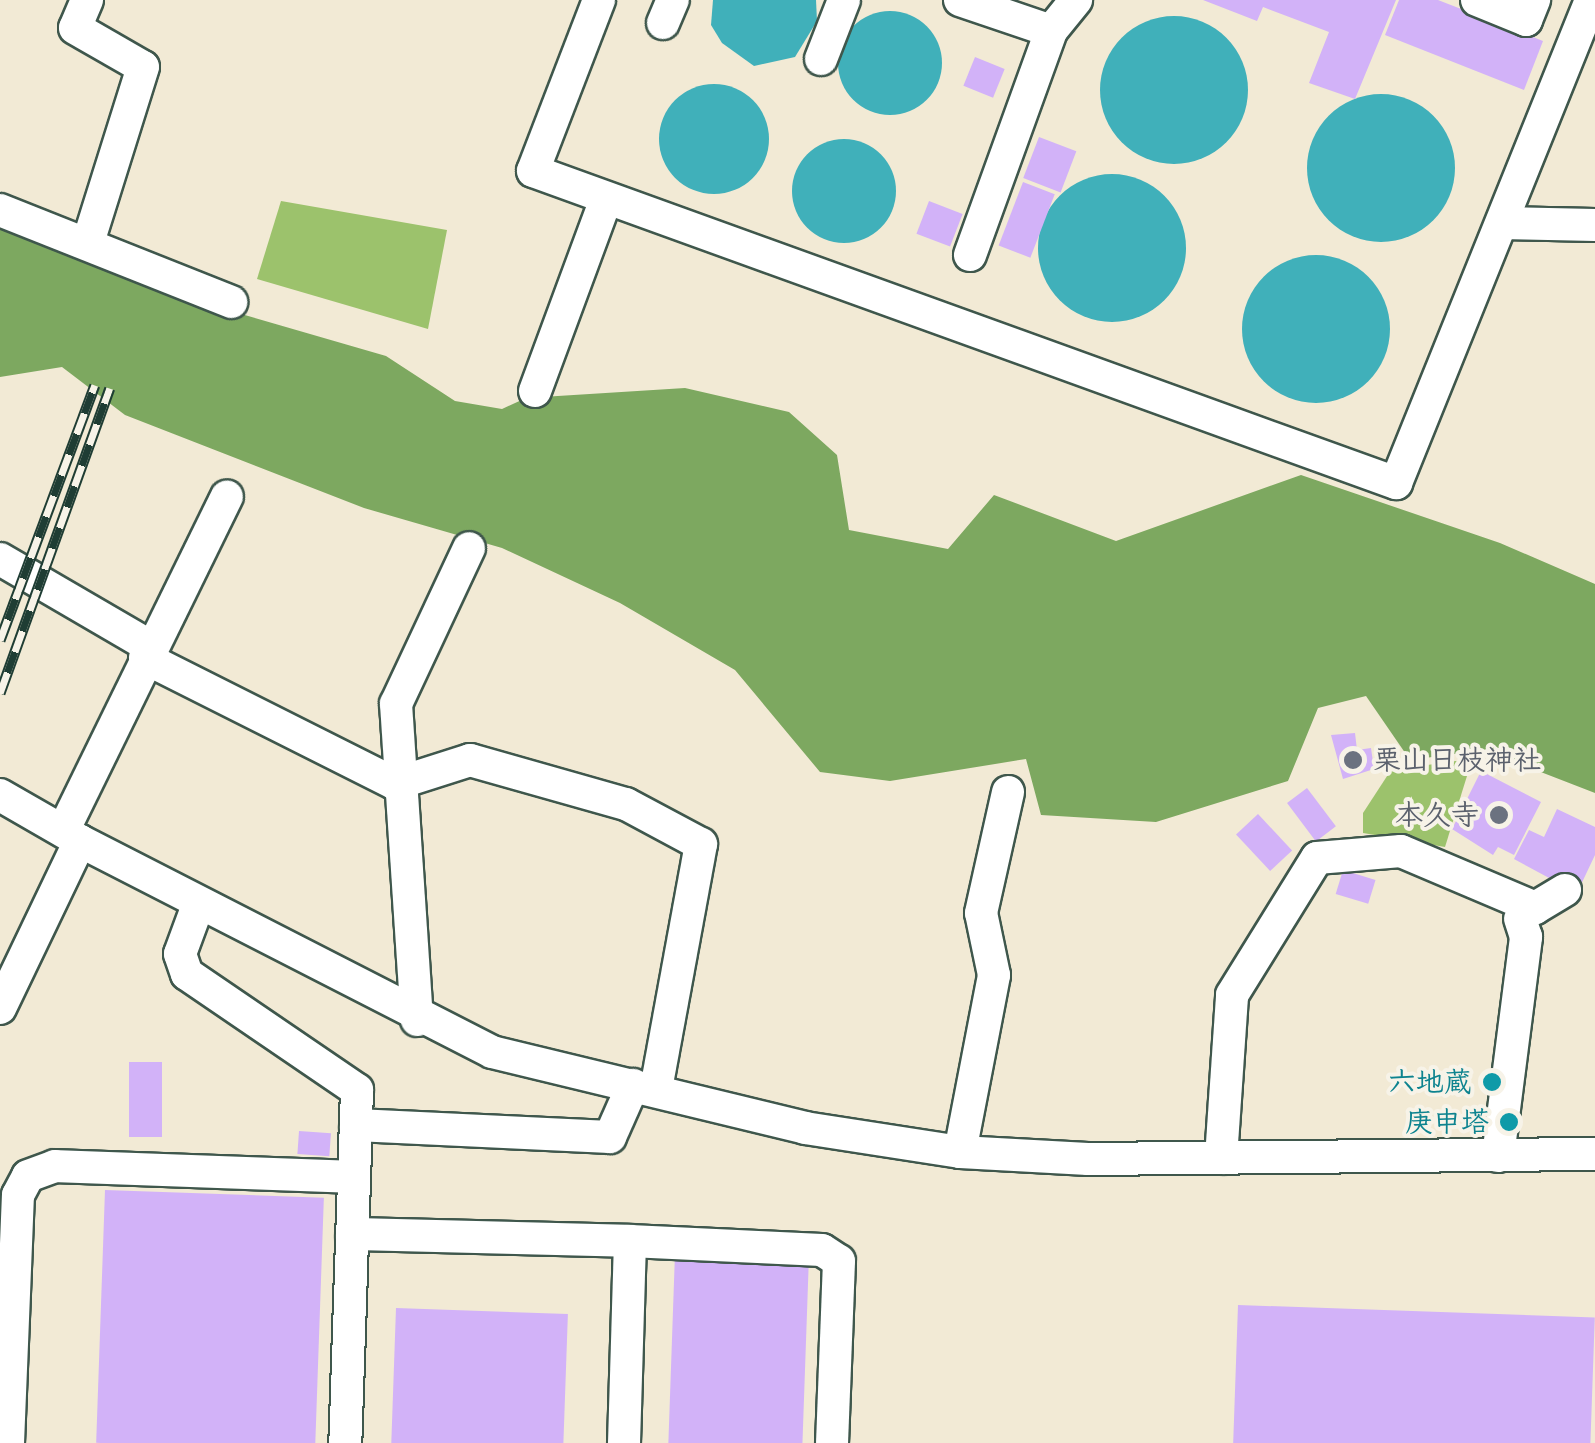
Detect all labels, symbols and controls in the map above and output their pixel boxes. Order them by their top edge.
place label: 栗山日枝神社 [1373,743,1541,777]
marker: 栗山日枝神社 [1342,749,1364,771]
place label: 本久寺 [1395,798,1479,832]
marker: 本久寺 [1488,804,1510,826]
place label: 六地蔵 [1388,1065,1472,1099]
marker: 六地蔵 [1481,1071,1503,1093]
place label: 庚申塔 [1405,1105,1489,1139]
marker: 庚申塔 [1498,1111,1520,1133]

